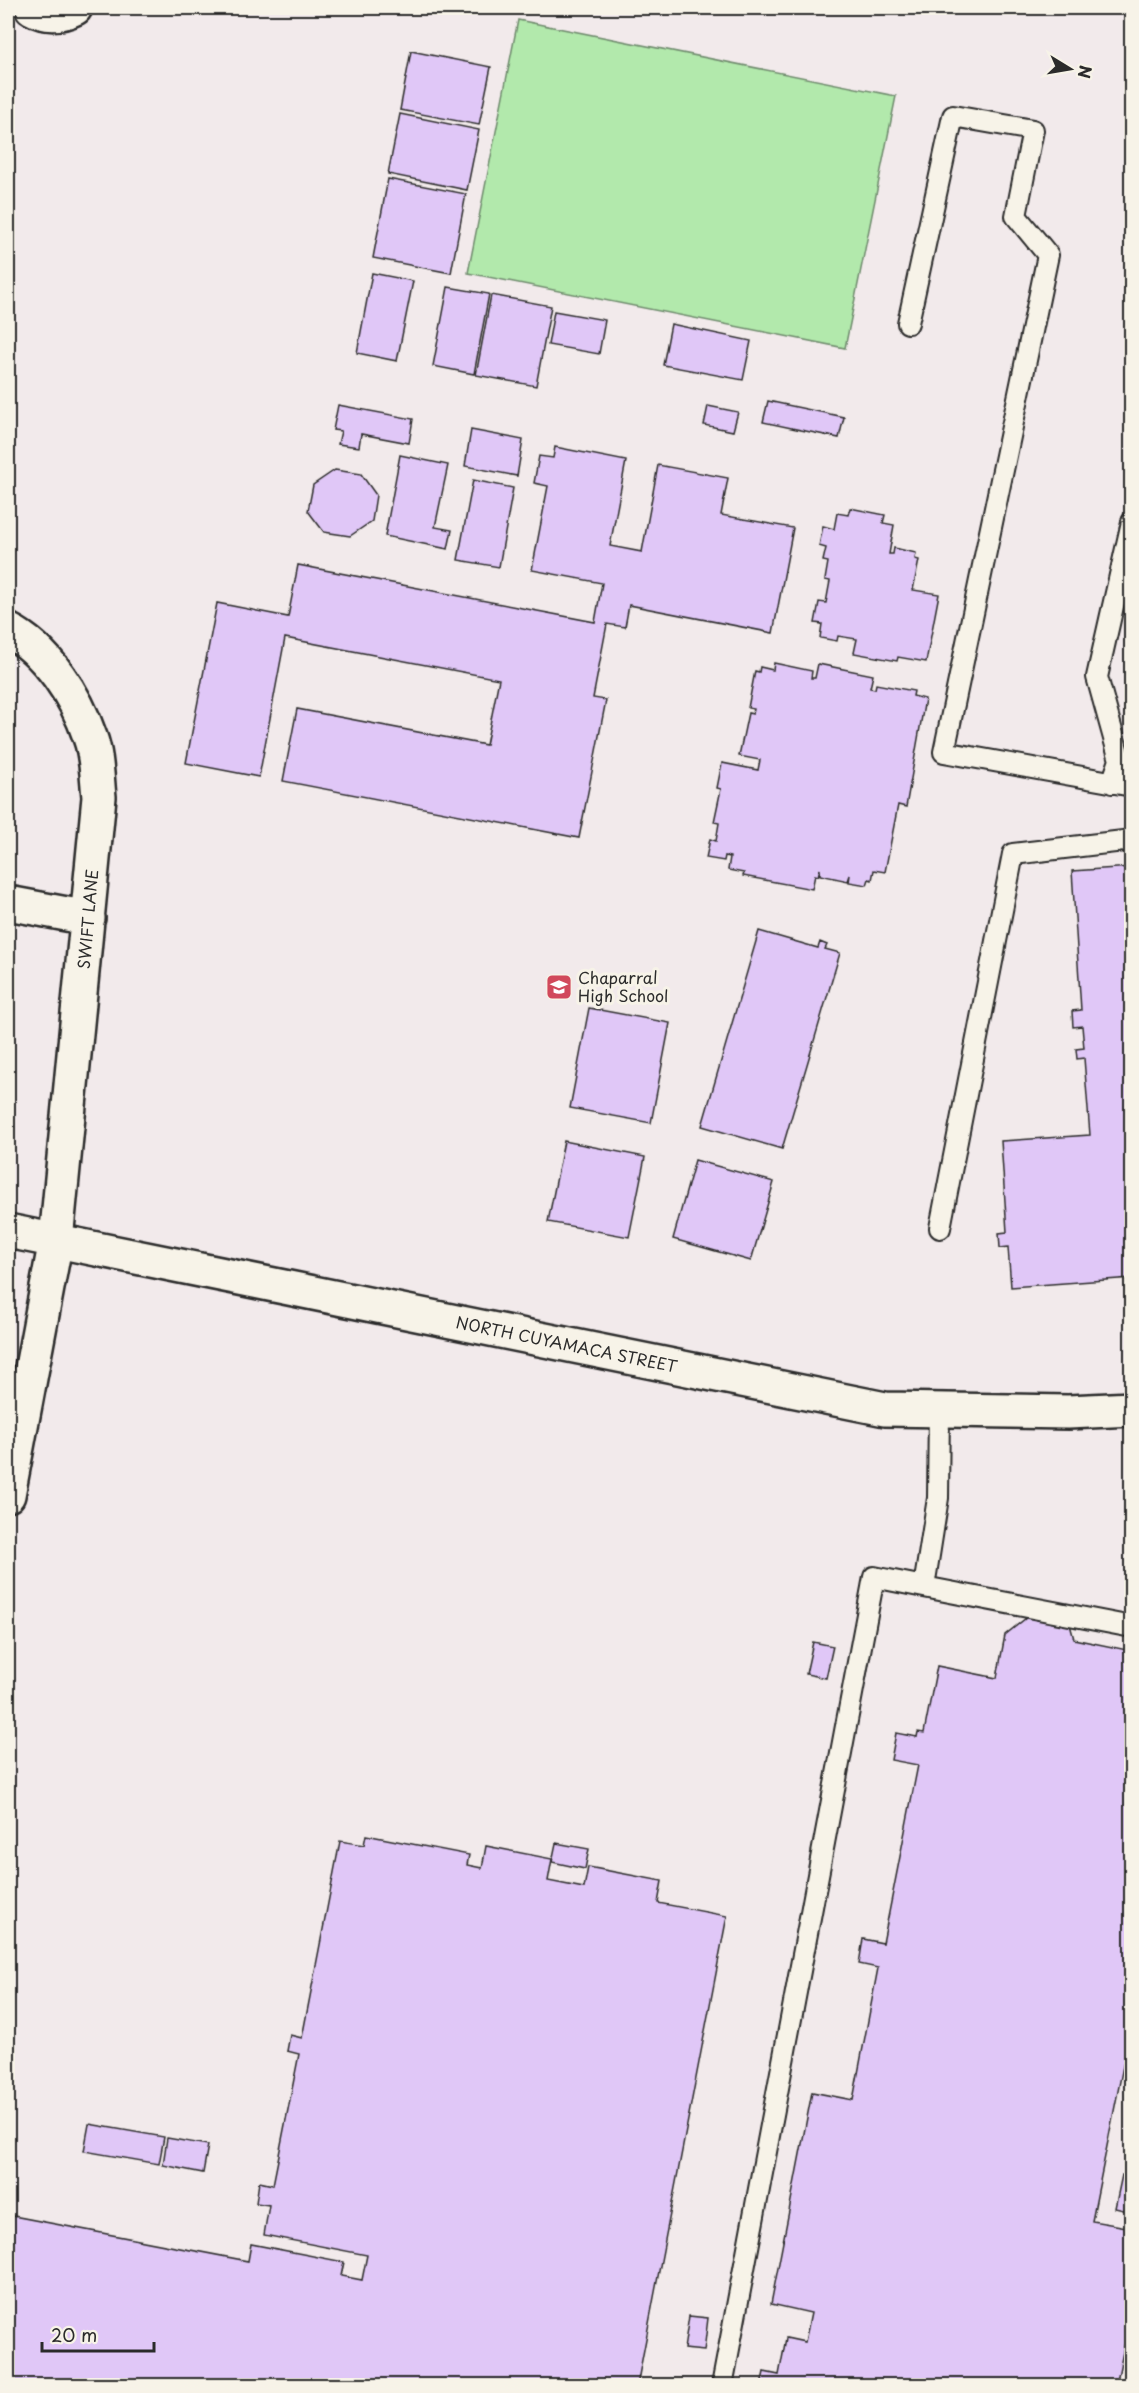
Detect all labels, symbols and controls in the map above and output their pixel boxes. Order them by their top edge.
north arrow [1040,39,1100,99]
text: N [1073,64,1099,81]
street label: SWIFT LANE [71,868,103,970]
place label: Chaparral High School [578,965,668,1007]
school or university icon: Chaparral High School [544,972,574,1002]
street label: NORTH CUYAMACA STREET [454,1309,680,1378]
scale bar [42,2315,154,2353]
text: 20 m [51,2321,97,2348]

